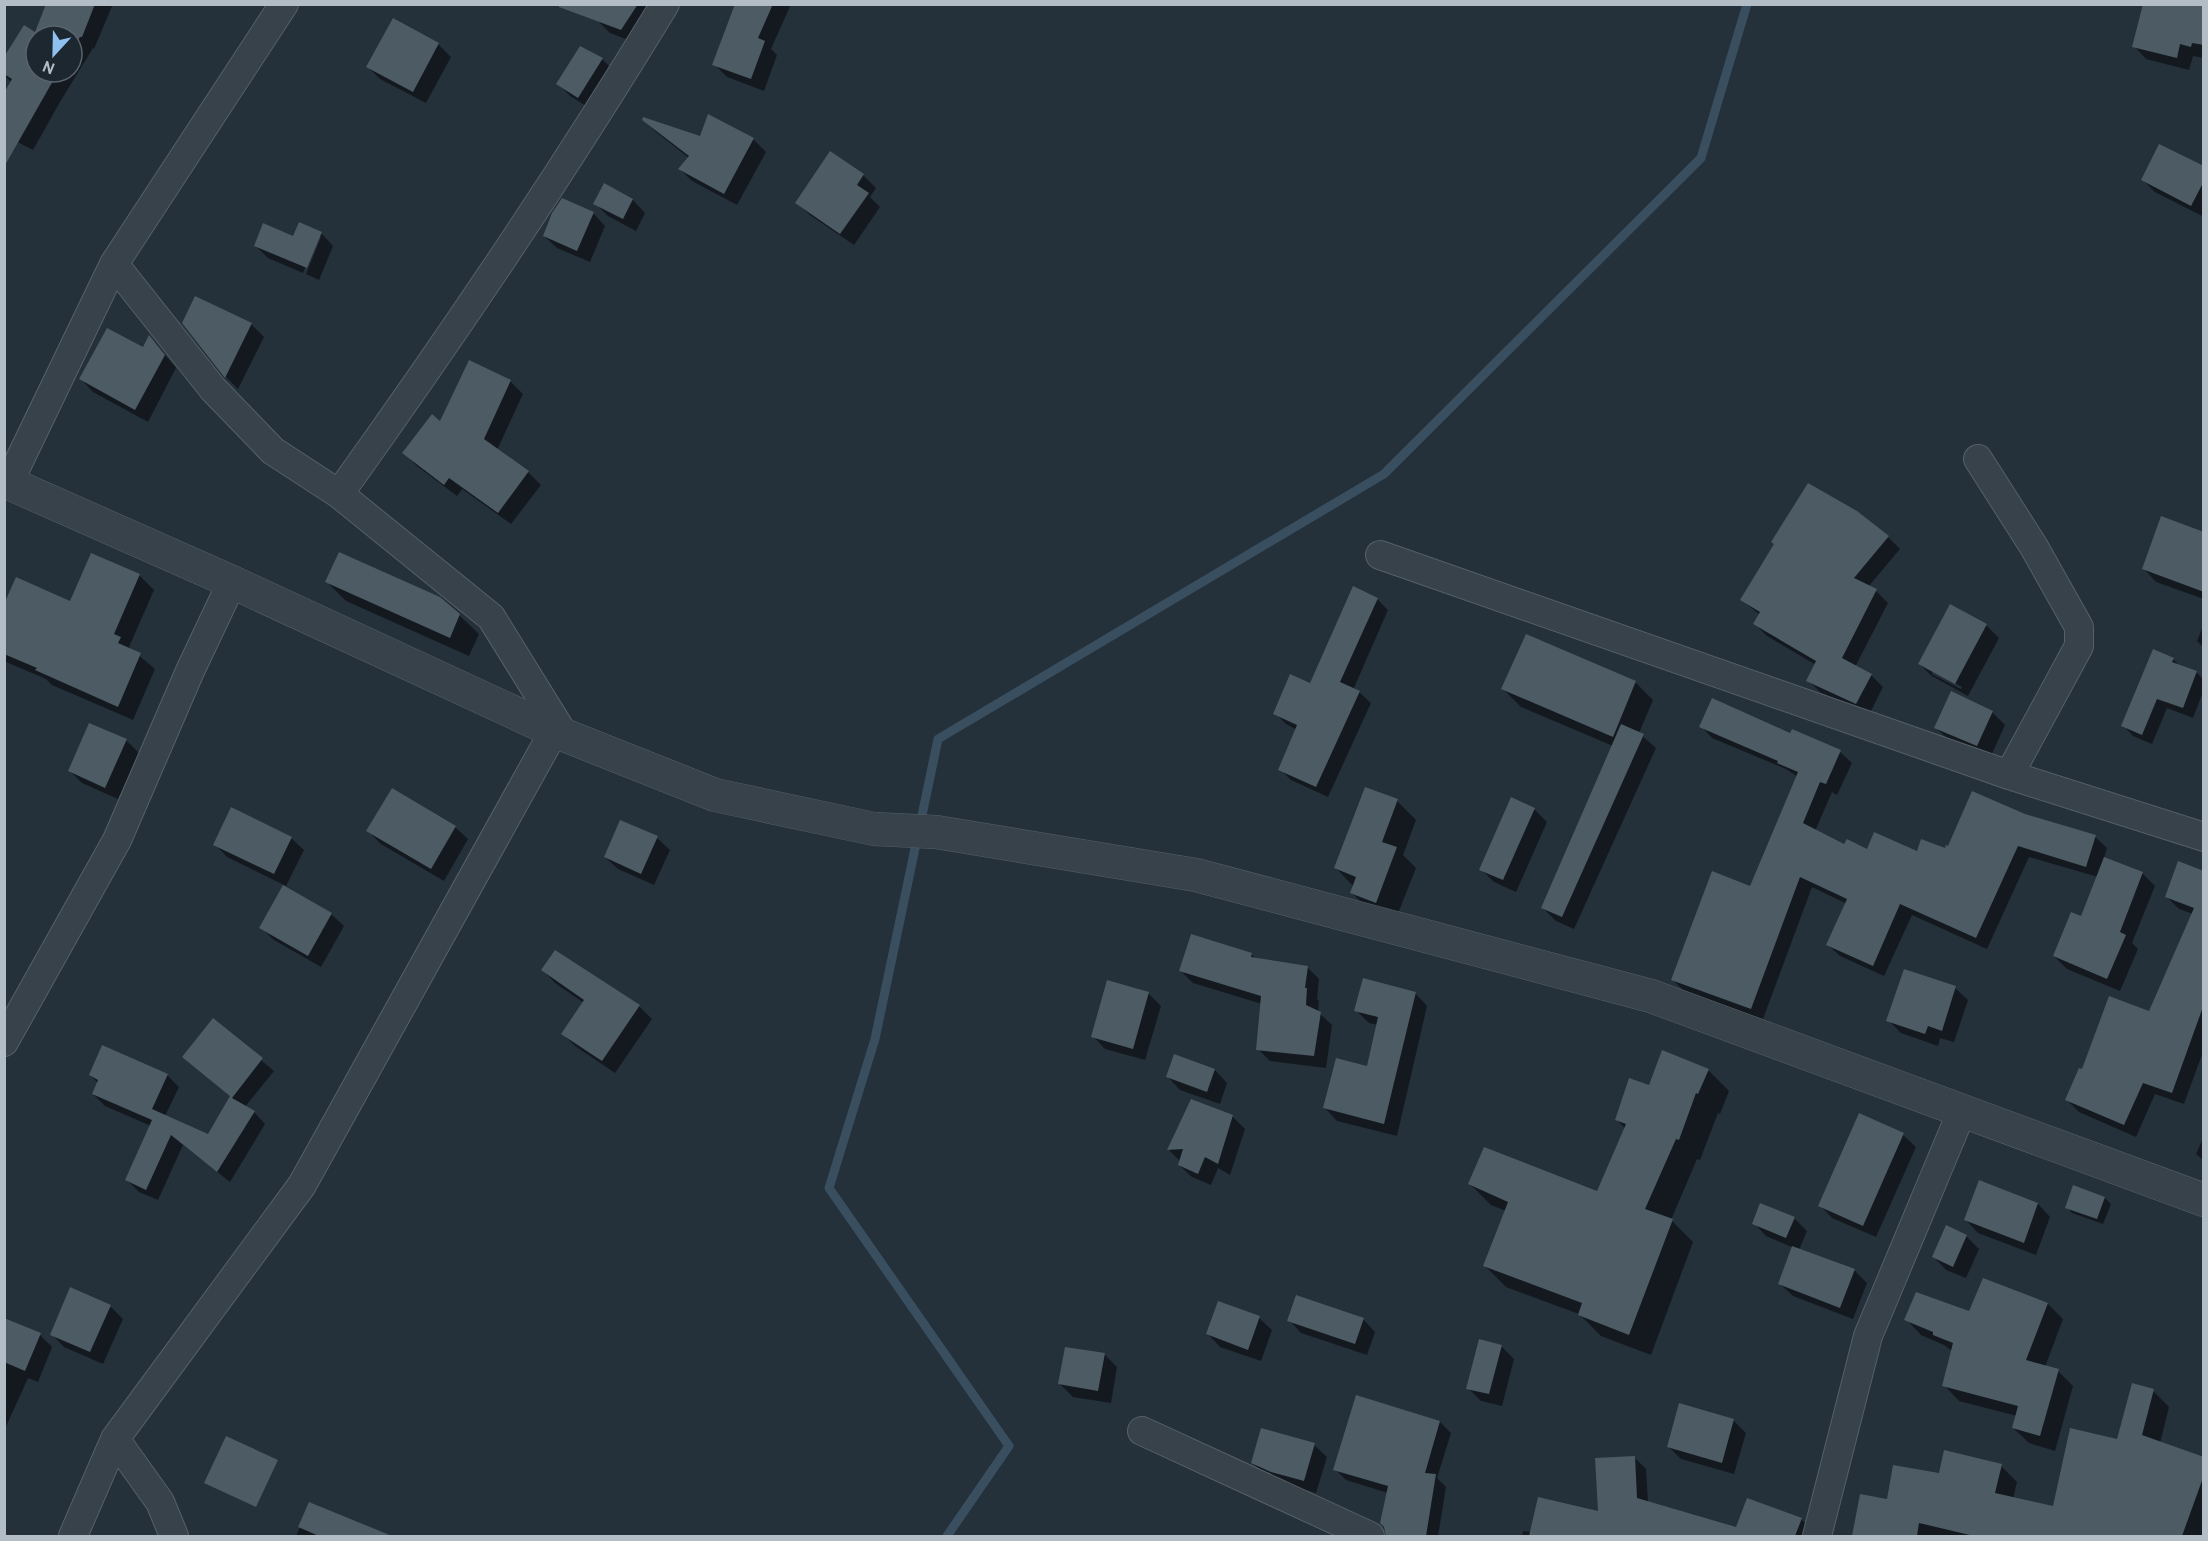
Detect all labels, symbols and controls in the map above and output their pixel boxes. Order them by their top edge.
north arrow [24,24,84,84]
text: N [40,55,58,77]

